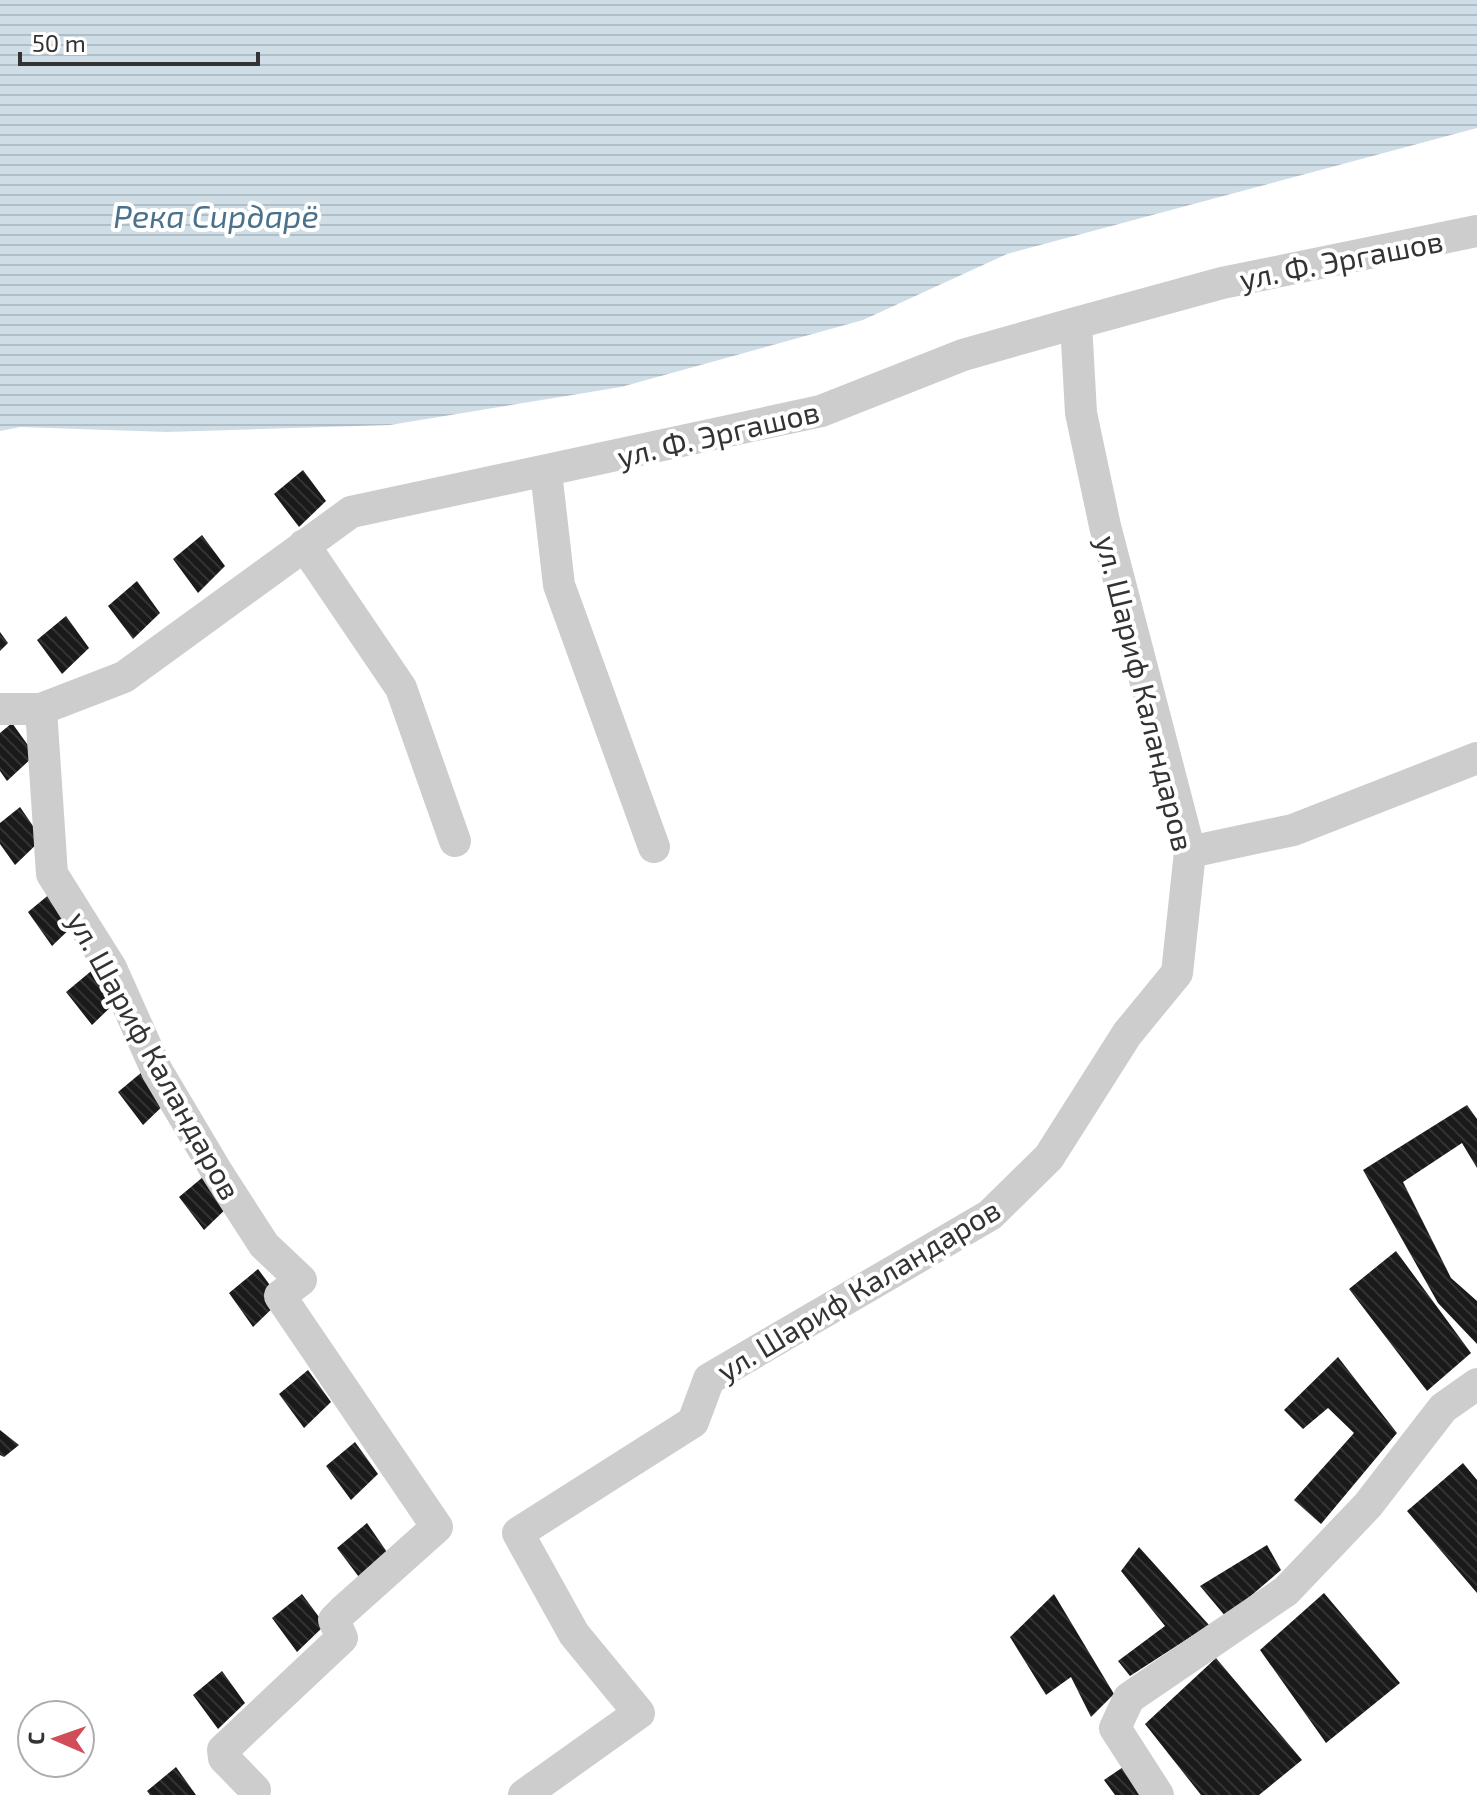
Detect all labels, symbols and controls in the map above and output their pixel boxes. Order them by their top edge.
scale bar [20,16,258,66]
text: 50 m [32,28,86,57]
water label: Река Сирдарё [113,196,319,234]
street label: ул. Ф. Эргашов [1236,222,1446,297]
street label: ул. Ф. Эргашов [613,392,823,475]
street label: ул. Шариф Каландаров [1088,531,1203,855]
street label: ул. Шариф Каландаров [60,905,249,1206]
street label: ул. Шариф Каландаров [710,1190,1007,1389]
north arrow [16,1699,96,1779]
text: С [22,1731,48,1745]

